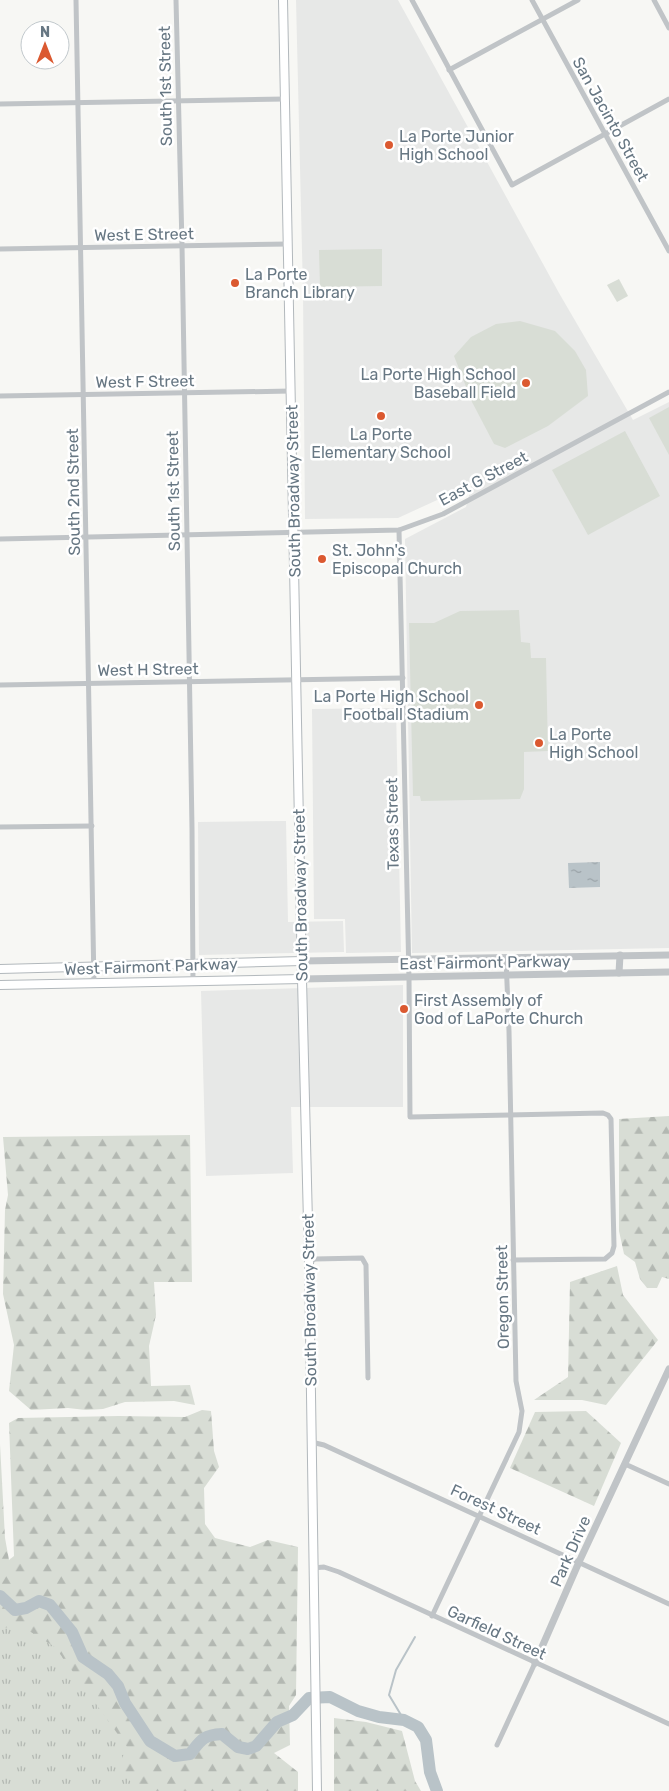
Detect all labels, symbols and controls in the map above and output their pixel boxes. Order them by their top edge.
north arrow [20,20,70,70]
text: N [40,24,50,41]
street label: South 1st Street [155,26,176,146]
street label: San Jacinto Street [569,54,653,185]
place label: La Porte Junior High School [399,127,514,164]
marker: La Porte Junior High School [383,139,395,151]
street label: West E Street [94,224,194,245]
place label: La Porte Branch Library [245,265,355,302]
marker: La Porte Branch Library [229,277,241,289]
place label: La Porte High School Baseball Field [360,365,516,402]
street label: West F Street [95,371,195,392]
marker: La Porte High School Baseball Field [520,377,532,389]
street label: South Broadway Street [282,405,305,577]
marker: La Porte Elementary School [375,410,387,422]
place label: La Porte Elementary School [311,425,451,462]
street label: South 2nd Street [63,428,84,556]
street label: South 1st Street [163,431,184,551]
street label: East G Street [436,447,531,510]
place label: St. John's Episcopal Church [332,541,462,578]
marker: St. John's Episcopal Church [316,553,328,565]
street label: West H Street [97,659,199,680]
place label: La Porte High School Football Stadium [313,687,469,724]
marker: La Porte High School Football Stadium [473,699,485,711]
place label: La Porte High School [549,725,638,762]
marker: La Porte High School [533,737,545,749]
street label: Texas Street [382,778,403,870]
street label: South Broadway Street [289,809,312,981]
street label: East Fairmont Parkway [399,952,571,973]
street label: West Fairmont Parkway [64,954,238,979]
place label: First Assembly of God of LaPorte Church [414,991,583,1028]
marker: First Assembly of God of LaPorte Church [398,1003,410,1015]
street label: South Broadway Street [298,1214,321,1386]
street label: Oregon Street [492,1245,513,1349]
street label: Forest Street [447,1480,544,1539]
street label: Park Drive [546,1513,595,1590]
street label: Garfield Street [444,1601,549,1664]

